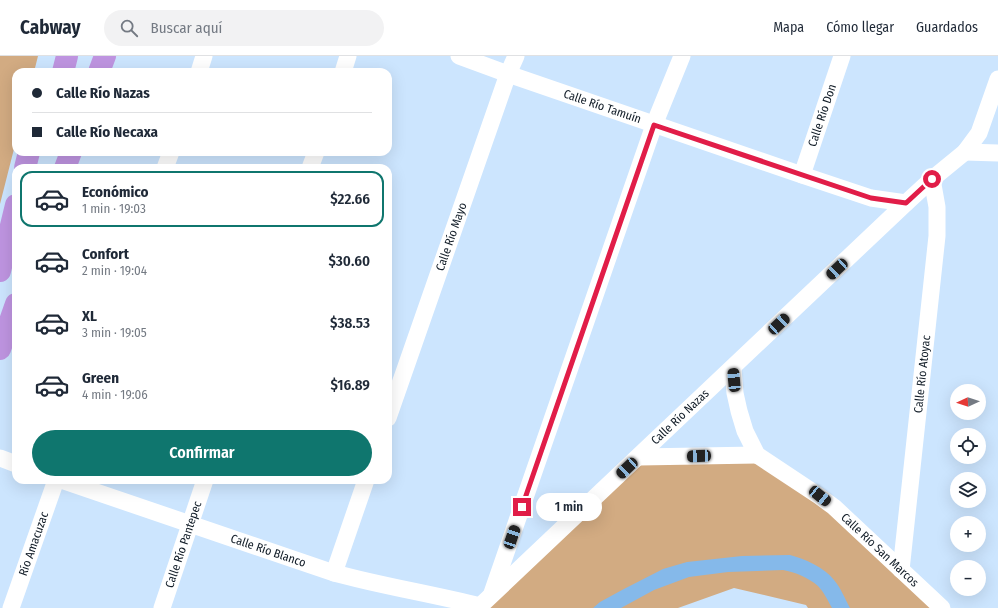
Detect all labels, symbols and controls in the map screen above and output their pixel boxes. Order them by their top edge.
search box [104,10,384,46]
text: Cabway [20,16,80,39]
icon: search [118,17,140,39]
text: Buscar aquí [150,19,222,37]
text: Mapa [773,19,804,36]
text: Cómo llegar [826,19,894,36]
text: Guardados [916,19,978,36]
street label: Calle Río Don [805,82,839,148]
text: Calle Río Nazas [56,84,150,102]
street label: Calle Río Tamuín [562,87,643,126]
text: Calle Río Necaxa [56,123,158,141]
route start [923,170,941,188]
icon: car [34,181,70,217]
text: Económico [82,183,149,201]
text: $22.66 [330,190,370,208]
text: 1 min · 19:03 [82,201,146,216]
street label: Calle Río Mayo [433,201,470,273]
icon: car [34,243,70,279]
text: Confort [82,245,129,263]
text: $30.60 [328,252,370,270]
car [824,256,850,282]
text: 2 min · 19:04 [82,263,147,278]
icon: car [34,305,70,341]
text: XL [82,307,97,325]
car [766,311,792,337]
text: $38.53 [330,314,370,332]
text: 3 min · 19:05 [82,325,147,340]
street label: Calle Río Atoyac [911,335,933,414]
icon: car [34,367,70,403]
car [727,368,741,392]
text: Green [82,369,119,387]
text: $16.89 [330,376,370,394]
north arrow [950,384,986,420]
map controls [950,384,986,596]
street label: Calle Río Nazas [648,386,712,448]
text: 4 min · 19:06 [82,387,148,402]
button: locate [950,428,986,464]
button: Confirmar [32,430,372,476]
car [687,450,711,462]
car [614,455,640,481]
button: layers [950,472,986,508]
car [807,484,833,508]
callout: 1 min [536,493,602,521]
route end [513,498,531,516]
street label: Calle Río Pantepec [162,499,204,590]
text: 1 min [555,499,583,514]
street label: Río Amacuzac [16,510,51,578]
street label: Calle Río San Marcos [838,510,922,590]
button: + [950,516,986,552]
car [502,524,522,550]
street label: Calle Río Blanco [229,531,308,570]
button: − [950,560,986,596]

